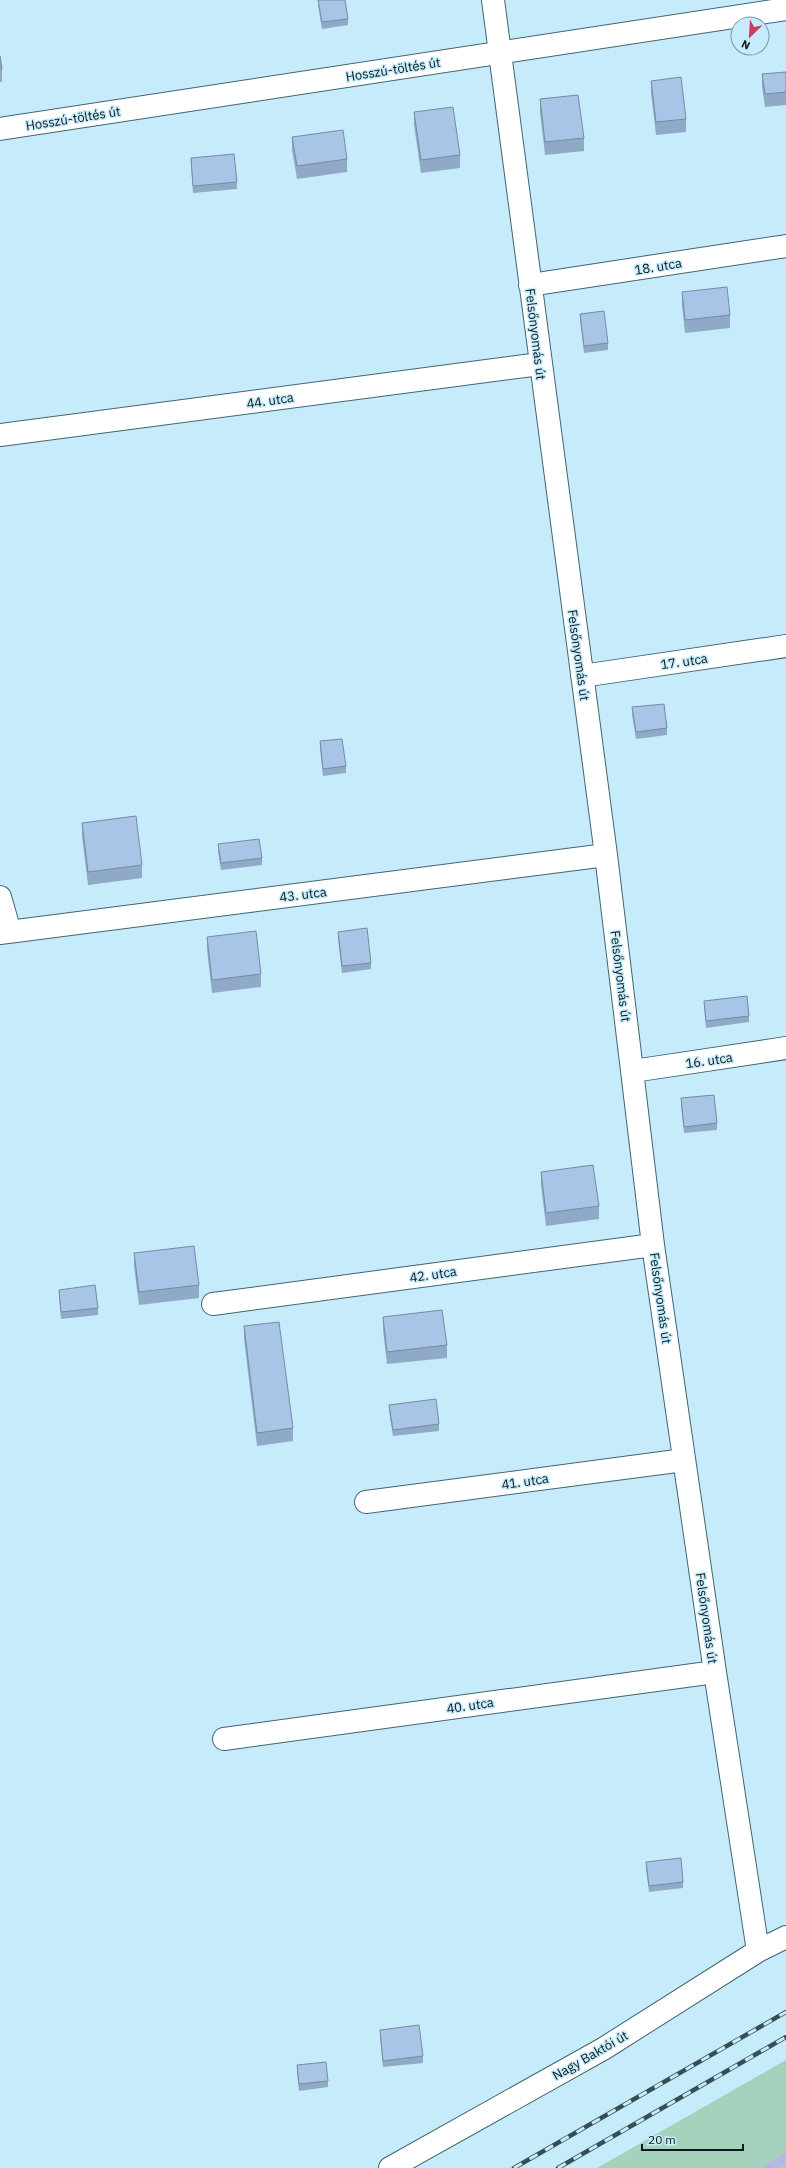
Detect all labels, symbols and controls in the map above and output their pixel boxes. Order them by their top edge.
north arrow [730,16,770,56]
text: N [739,37,752,53]
street label: Hosszú-töltés út [344,54,442,85]
street label: Hosszú-töltés út [24,103,122,134]
street label: 18. utca [633,254,683,279]
street label: Felsőnyomás út [521,287,550,381]
street label: 44. utca [245,389,295,412]
street label: Felsőnyomás út [564,608,593,702]
street label: 17. utca [659,650,709,673]
street label: 43. utca [278,883,328,906]
street label: Felsőnyomás út [606,929,635,1023]
street label: 16. utca [684,1049,734,1072]
street label: Felsőnyomás út [646,1251,675,1345]
street label: 42. utca [408,1263,458,1286]
street label: 41. utca [500,1470,550,1493]
street label: Felsőnyomás út [692,1571,721,1665]
street label: 40. utca [445,1694,495,1717]
street label: Nagy Baktói út [549,2027,631,2084]
scale bar [642,2126,743,2152]
text: 20 m [648,2132,676,2147]

